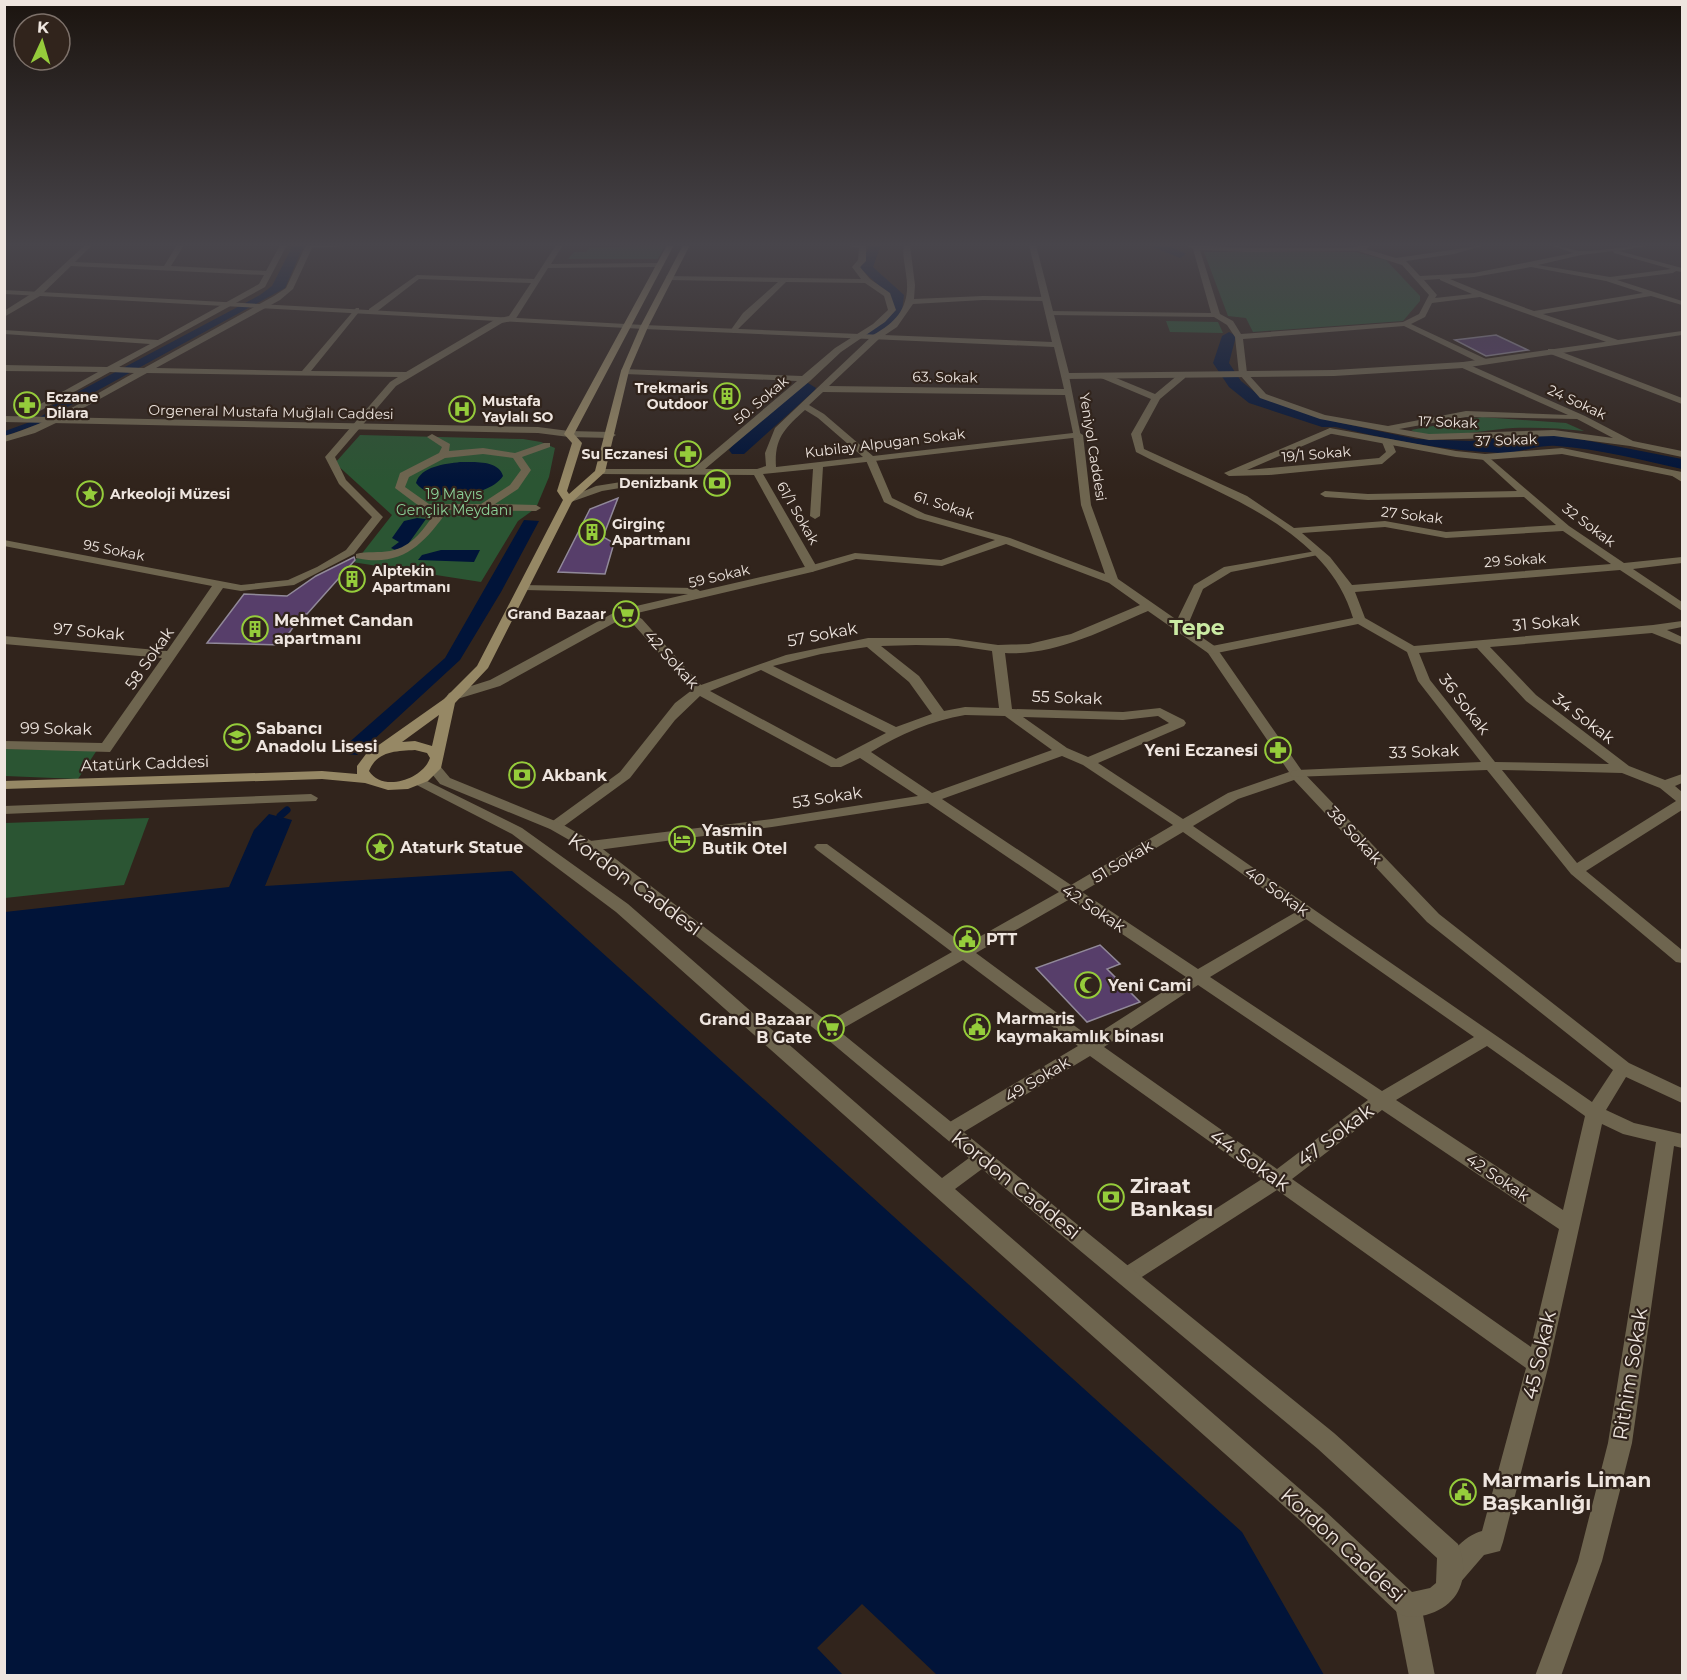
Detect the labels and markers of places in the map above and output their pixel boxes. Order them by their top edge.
place label: Trekmaris Outdoor [635,379,709,413]
building icon: Trekmaris Outdoor [712,381,742,411]
place label: Eczane Dilara [46,388,99,422]
pharmacy icon: Eczane Dilara [12,390,42,420]
place label: Mustafa Yaylalı SO [481,392,554,426]
hospital icon: Mustafa Yaylalı SO [447,394,477,424]
pharmacy icon: Su Eczanesi [673,439,703,469]
place label: Su Eczanesi [581,445,668,463]
bank icon: Denizbank [702,468,732,498]
place label: Denizbank [619,474,699,492]
place icon: Arkeoloji Müzesi [75,479,105,509]
place label: Arkeoloji Müzesi [109,485,230,503]
place label: Girginç Apartmanı [611,515,690,549]
building icon: Girginç Apartmanı [577,517,607,547]
place label: Alptekin Apartmanı [371,562,450,596]
building icon: Alptekin Apartmanı [337,564,367,594]
supermarket icon: Grand Bazaar [611,599,641,629]
place label: Grand Bazaar [507,605,606,623]
place label: Mehmet Candan apartmanı [274,611,413,648]
building icon: Mehmet Candan apartmanı [240,614,270,644]
place label: Sabancı Anadolu Lisesi [255,719,378,756]
school or university icon: Sabancı Anadolu Lisesi [222,722,252,752]
pharmacy icon: Yeni Eczanesi [1263,735,1293,765]
place label: Yeni Eczanesi [1143,741,1258,760]
bank icon: Akbank [507,760,537,790]
place label: Akbank [541,766,608,785]
place label: Yasmin Butik Otel [701,821,787,858]
hotel icon: Yasmin Butik Otel [667,824,697,854]
place icon: Ataturk Statue [365,832,395,862]
place label: Ataturk Statue [399,838,523,857]
public building icon: PTT [952,924,982,954]
place label: PTT [986,930,1017,949]
mosque icon: Yeni Cami [1073,970,1103,1000]
place label: Yeni Cami [1107,976,1191,995]
place label: Marmaris kaymakamlık binası [996,1009,1164,1046]
place label: Grand Bazaar B Gate [699,1010,812,1047]
public building icon: Marmaris kaymakamlık binası [962,1012,992,1042]
supermarket icon: Grand Bazaar B Gate [816,1013,846,1043]
place label: Ziraat Bankası [1130,1174,1213,1221]
bank icon: Ziraat Bankası [1096,1182,1126,1212]
place label: Marmaris Liman Başkanlığı [1482,1468,1651,1515]
public building icon: Marmaris Liman Başkanlığı [1448,1477,1478,1507]

